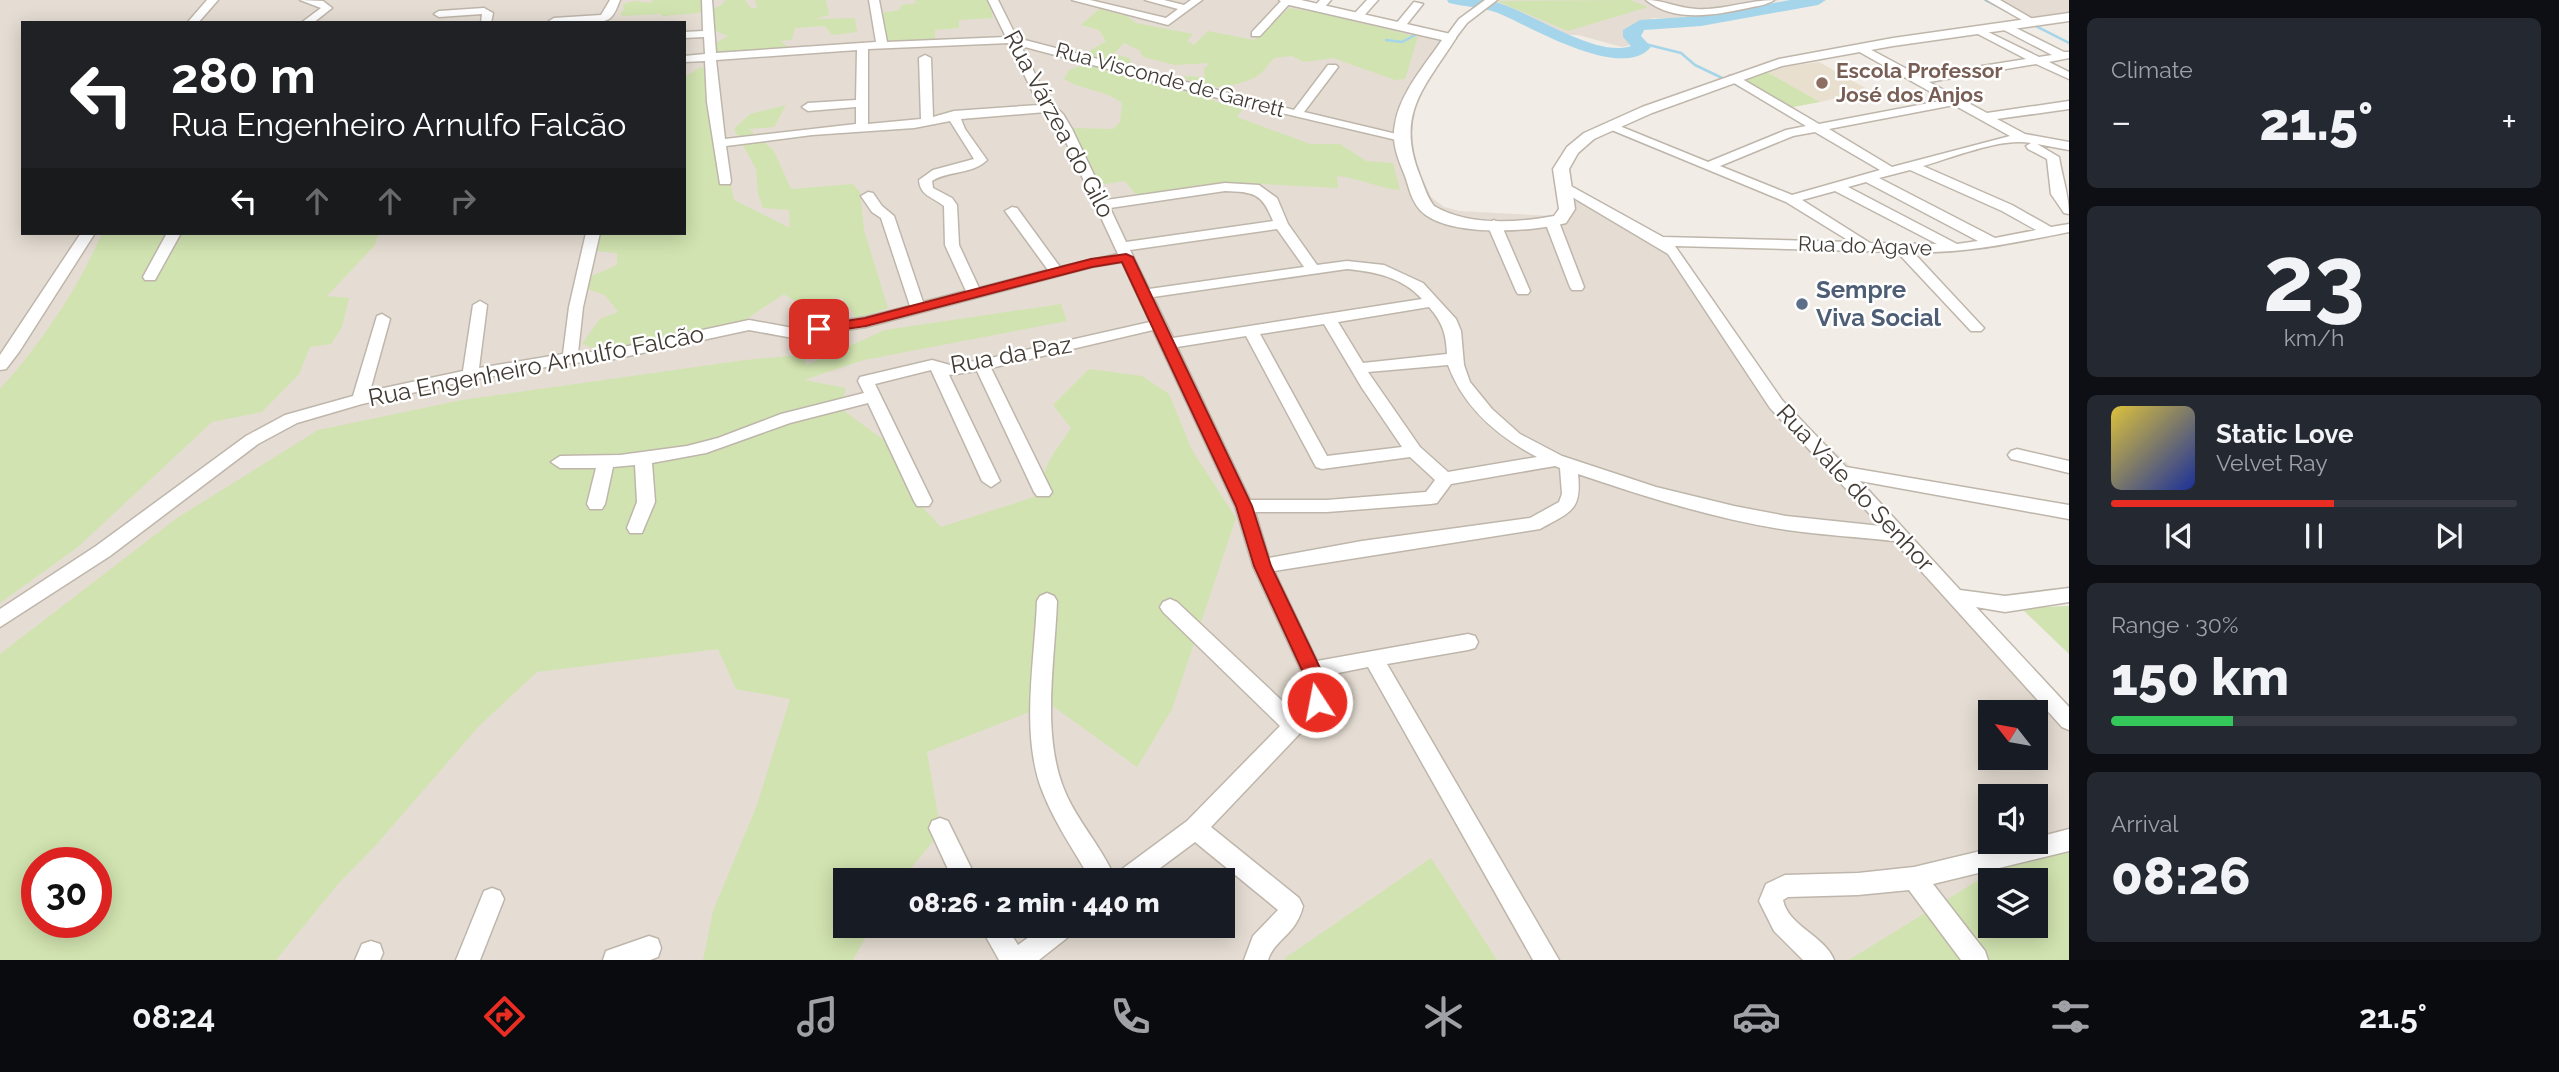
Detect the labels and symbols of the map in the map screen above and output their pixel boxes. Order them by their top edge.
street label: Rua Várzea do Gilo [998,25,1121,222]
street label: Rua Visconde de Garrett [1053,37,1287,122]
place label: Escola Professor José dos Anjos [1836,58,2003,107]
marker: Escola Professor José dos Anjos [1814,75,1830,91]
street label: Rua do Agave [1798,231,1933,260]
place label: Sempre Viva Social [1816,275,1941,332]
marker: Sempre Viva Social [1794,296,1810,312]
pin [789,299,849,359]
street label: Rua Engenheiro Arnulfo Falcão [366,319,706,412]
street label: Rua da Paz [948,330,1074,379]
street label: Rua Vale do Senhor [1771,398,1941,578]
position arrow [1280,665,1354,739]
north arrow [1978,700,2048,770]
speed limit sign: 30 [21,847,112,938]

